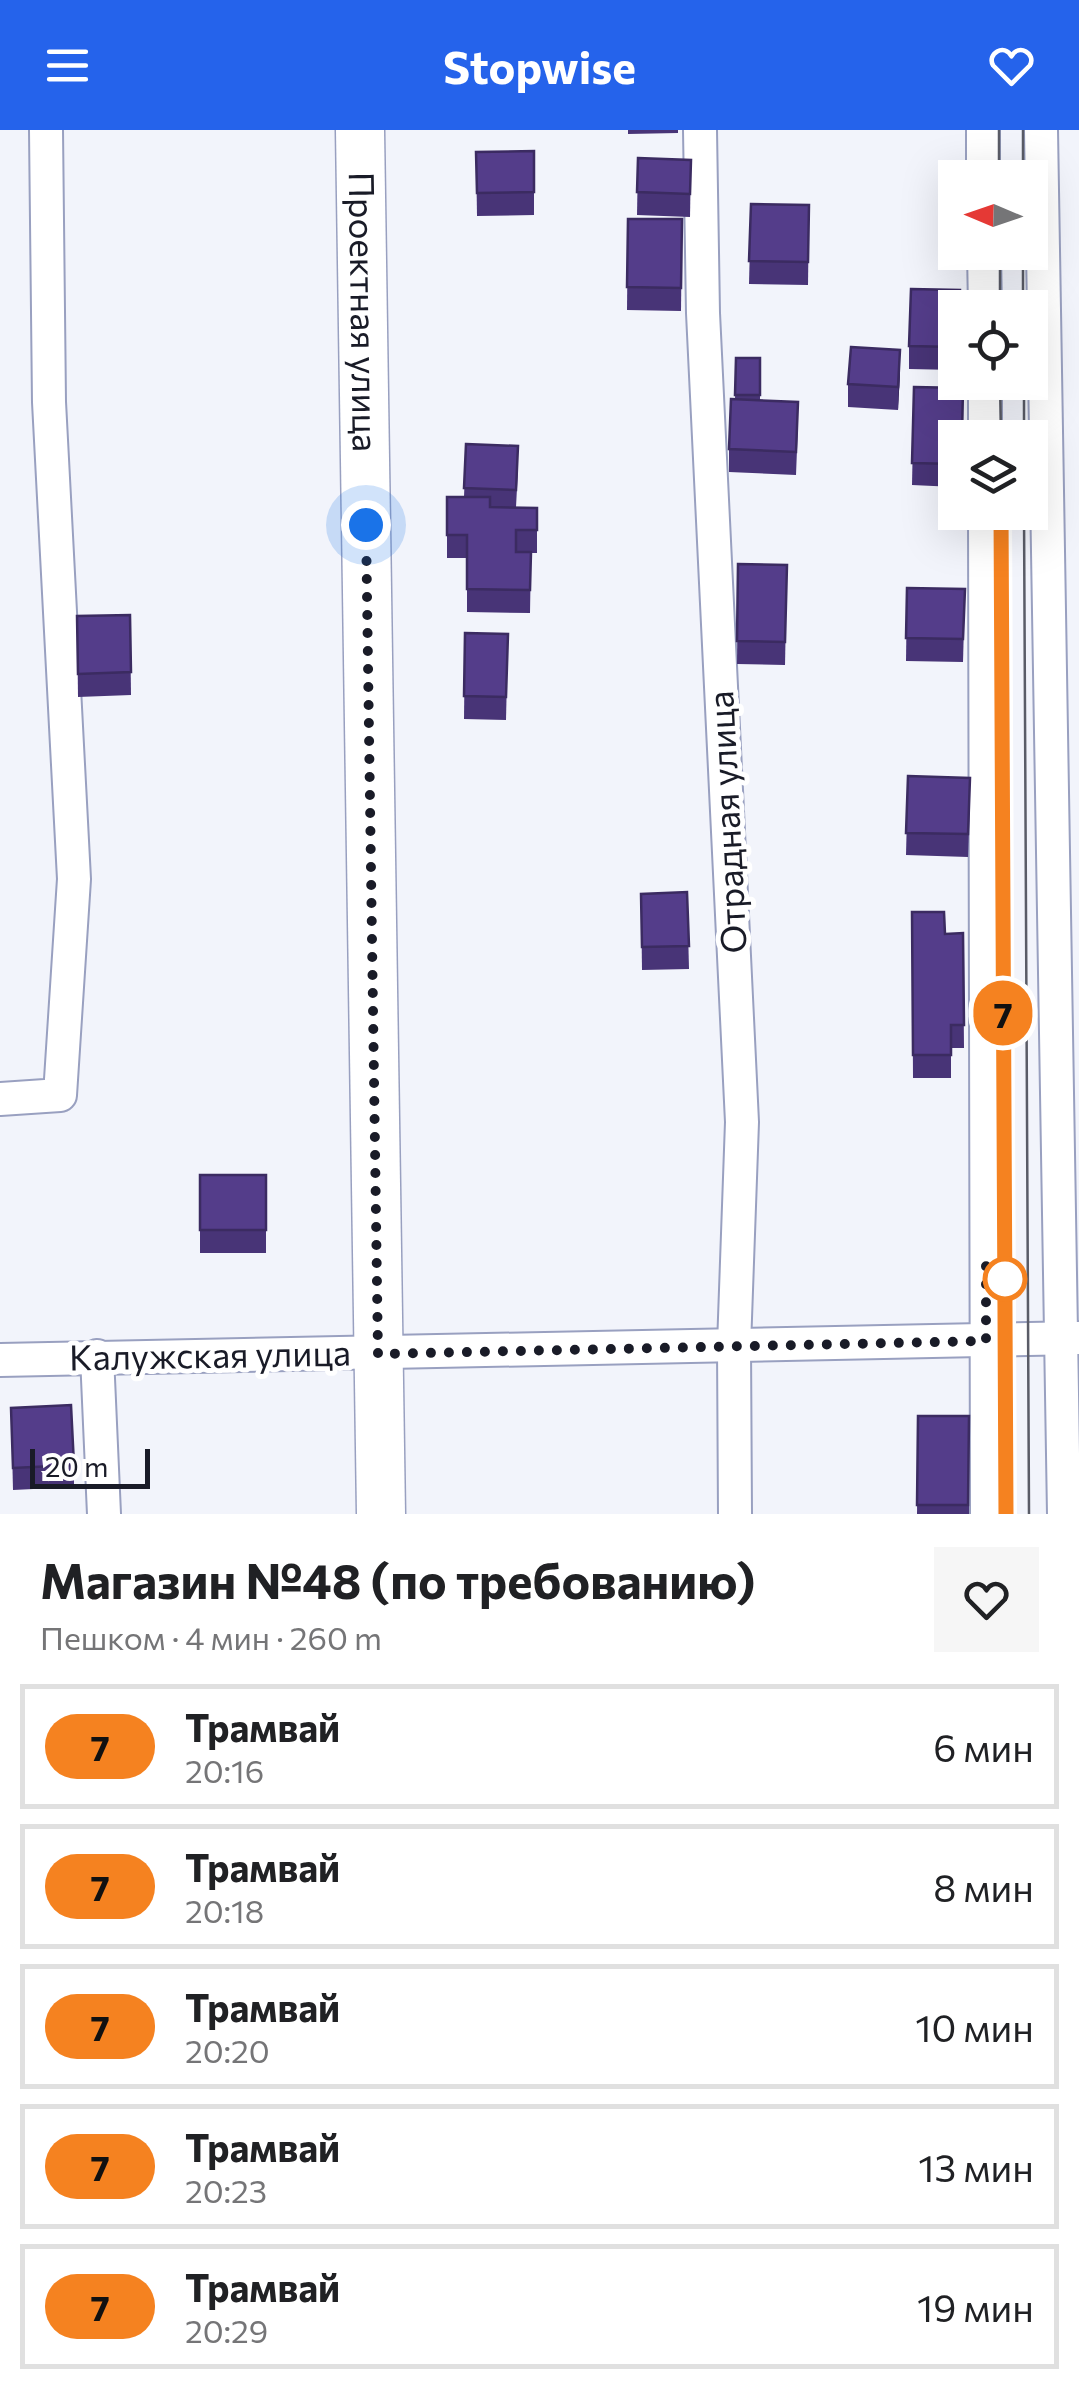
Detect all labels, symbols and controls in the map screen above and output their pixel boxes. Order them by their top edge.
icon: menu [40,38,95,93]
text: Stopwise [443,38,636,93]
icon: heart [984,38,1039,93]
north arrow [938,160,1048,270]
map controls [938,160,1048,530]
street label: Проектная улица [342,172,389,452]
button: locate [938,290,1048,400]
button: layers [938,420,1048,530]
your location [341,500,391,550]
street label: Отрадная улица [697,690,754,955]
line badge: 7 [970,980,1036,1046]
text: 7 [993,992,1013,1035]
unlabelled marker [984,1258,1026,1300]
street label: Калужская улица [69,1330,351,1377]
scale bar [30,1444,150,1488]
text: 20 m [45,1449,109,1483]
button: heart [934,1547,1039,1652]
text: Магазин №48 (по требованию) [40,1550,755,1609]
text: Пешком · 4 мин · 260 m [40,1617,382,1657]
text: Трамвай [185,1703,340,1750]
text: 6 мин [933,1723,1034,1770]
text: 7 [90,1725,110,1768]
text: 20:16 [185,1750,264,1790]
text: Трамвай [185,1843,340,1890]
text: 8 мин [933,1863,1034,1910]
text: 7 [90,1865,110,1908]
text: 20:18 [185,1890,264,1930]
text: Трамвай [185,1983,340,2030]
text: 10 мин [915,2003,1034,2050]
text: 7 [90,2005,110,2048]
text: 20:20 [185,2030,270,2070]
text: Трамвай [185,2123,340,2170]
text: 13 мин [918,2143,1034,2190]
text: 7 [90,2145,110,2188]
text: 20:23 [185,2170,267,2210]
text: Трамвай [185,2263,340,2310]
text: 19 мин [917,2283,1034,2330]
text: 7 [90,2285,110,2328]
text: 20:29 [185,2310,268,2350]

